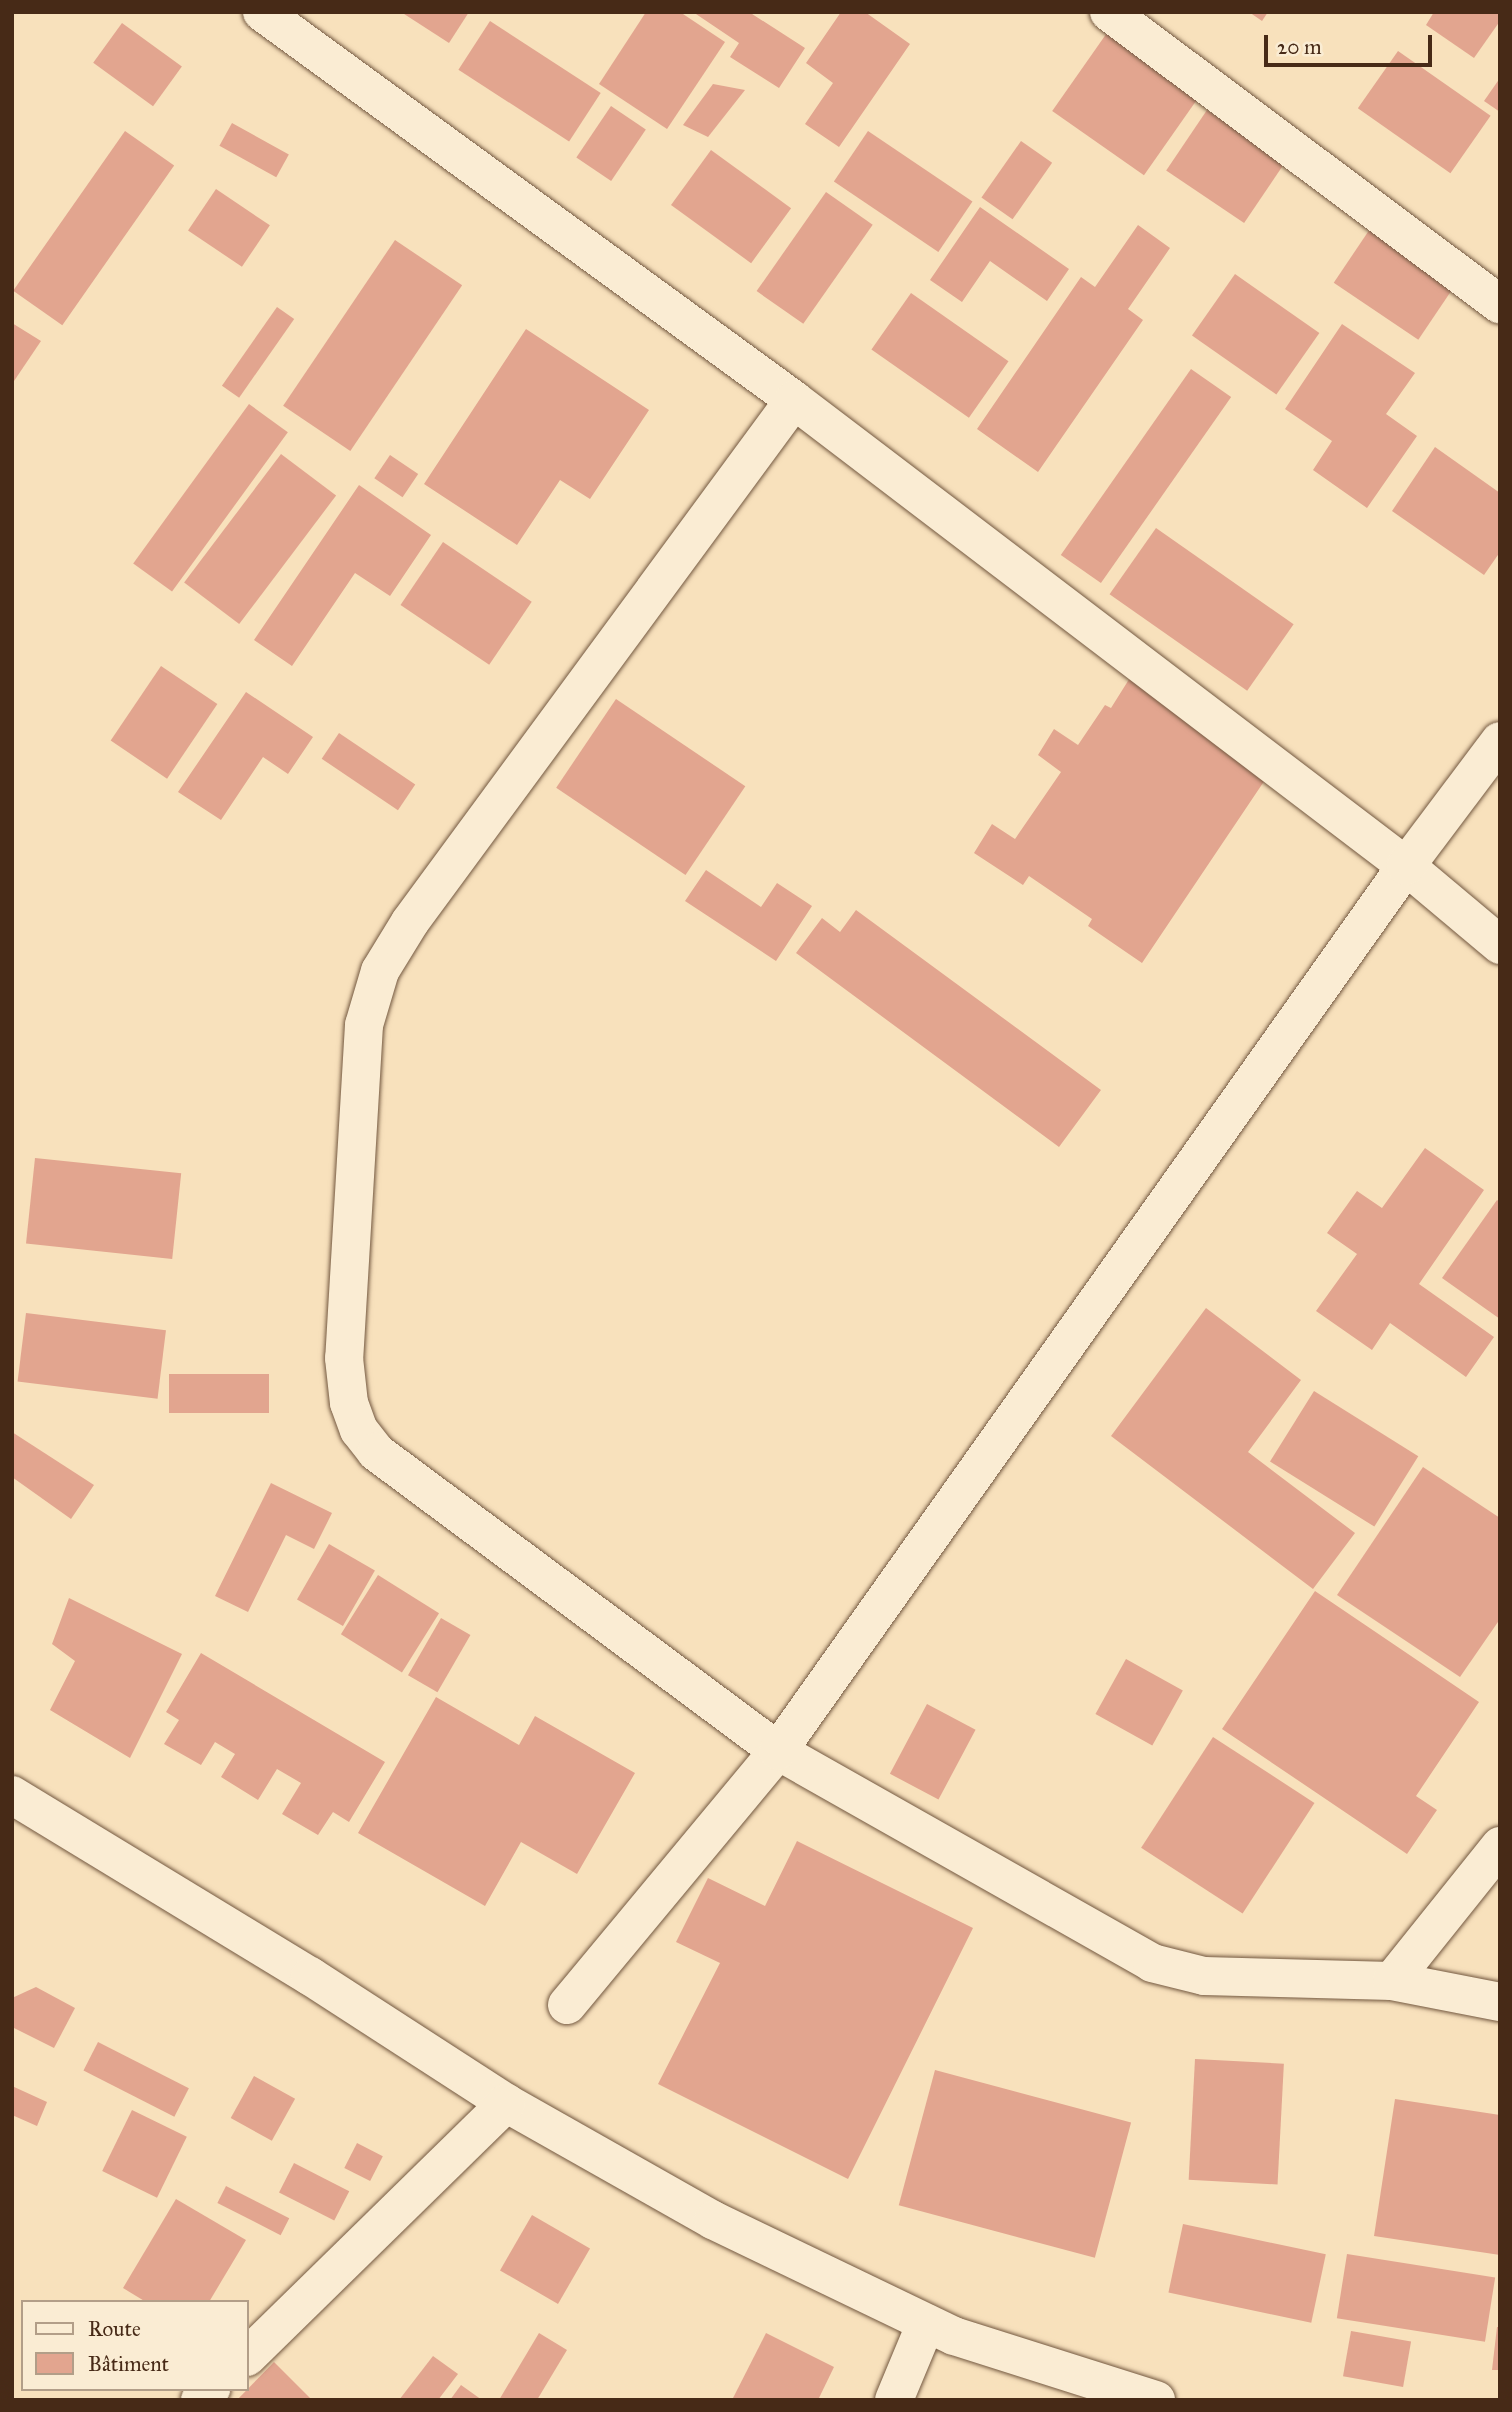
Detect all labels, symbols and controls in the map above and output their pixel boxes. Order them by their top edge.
scale bar [1267,21,1435,65]
text: 20 m [1277,34,1322,60]
legend [21,2300,248,2391]
text: Route [88,2316,141,2342]
text: Bâtiment [88,2351,169,2377]

